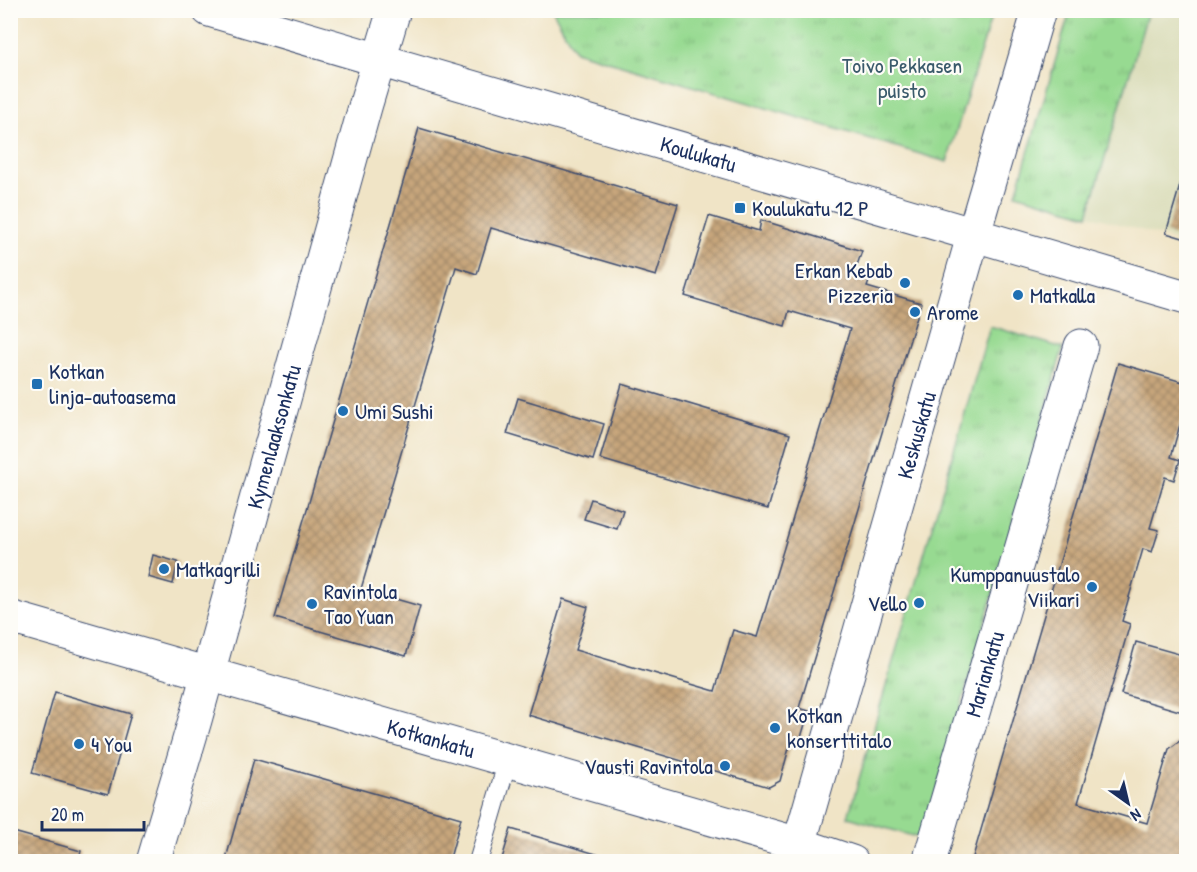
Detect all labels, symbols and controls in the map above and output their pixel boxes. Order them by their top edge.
park label: Toivo Pekkasen puisto [842,50,962,105]
street label: Koulukatu [657,128,740,179]
place label: Koulukatu 12 P [752,193,869,223]
marker: Koulukatu 12 P [733,201,747,215]
place label: Erkan Kebab Pizzeria [795,255,893,310]
marker: Erkan Kebab Pizzeria [898,276,912,290]
place label: Matkalla [1030,280,1096,310]
marker: Matkalla [1011,288,1025,302]
place label: Arome [927,297,979,327]
marker: Arome [908,305,922,319]
place label: Kotkan linja-autoasema [49,356,176,411]
street label: Kymenlaaksonkatu [239,361,308,512]
marker: Kotkan linja-autoasema [30,377,44,391]
street label: Keskuskatu [889,388,943,482]
place label: Umi Sushi [355,396,434,426]
marker: Umi Sushi [336,404,350,418]
place label: Matkagrilli [176,554,261,584]
place label: Kumppanuustalo Viikari [950,559,1080,614]
marker: Matkagrilli [157,562,171,576]
place label: Ravintola Tao Yuan [324,576,398,631]
marker: Kumppanuustalo Viikari [1085,580,1099,594]
place label: Vello [868,588,907,618]
marker: Vello [912,596,926,610]
marker: Ravintola Tao Yuan [305,597,319,611]
street label: Mariankatu [958,627,1011,720]
place label: Kotkan konserttitalo [787,700,892,755]
street label: Kotkankatu [384,711,478,765]
marker: Kotkan konserttitalo [768,721,782,735]
place label: 4 You [91,729,132,759]
marker: 4 You [72,737,86,751]
place label: Vausti Ravintola [584,751,713,781]
marker: Vausti Ravintola [718,759,732,773]
north arrow [1098,773,1158,833]
scale bar [42,794,144,832]
text: 20 m [51,802,84,827]
text: N [1126,804,1146,827]

